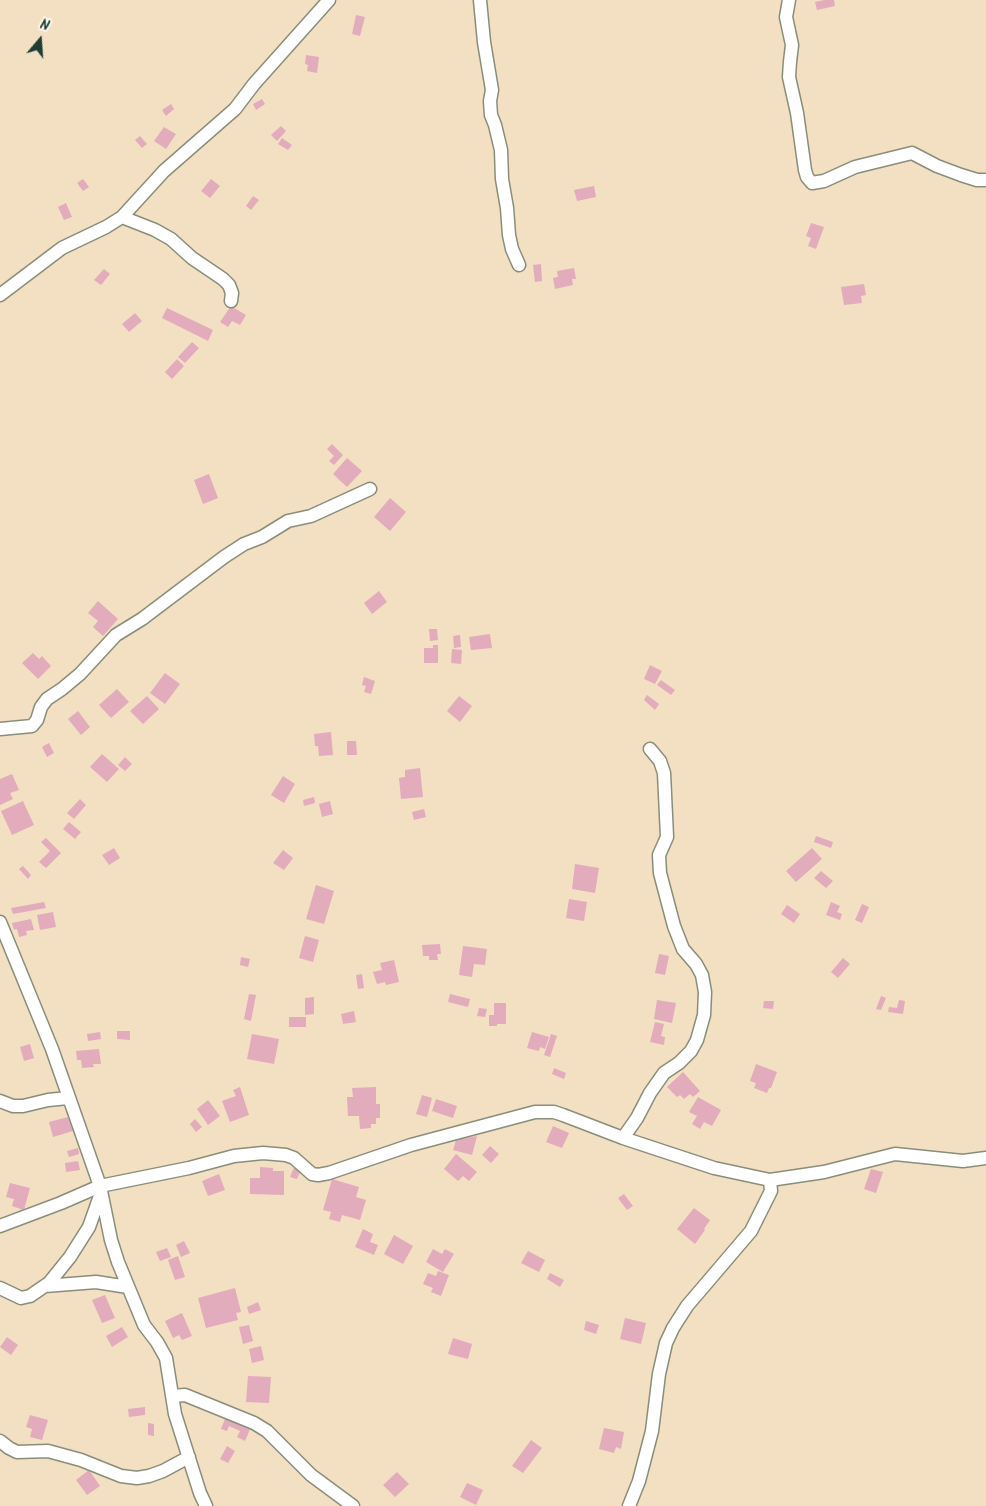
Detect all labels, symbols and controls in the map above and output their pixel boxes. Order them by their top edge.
text: N [37,14,52,38]
north arrow [15,15,65,65]

